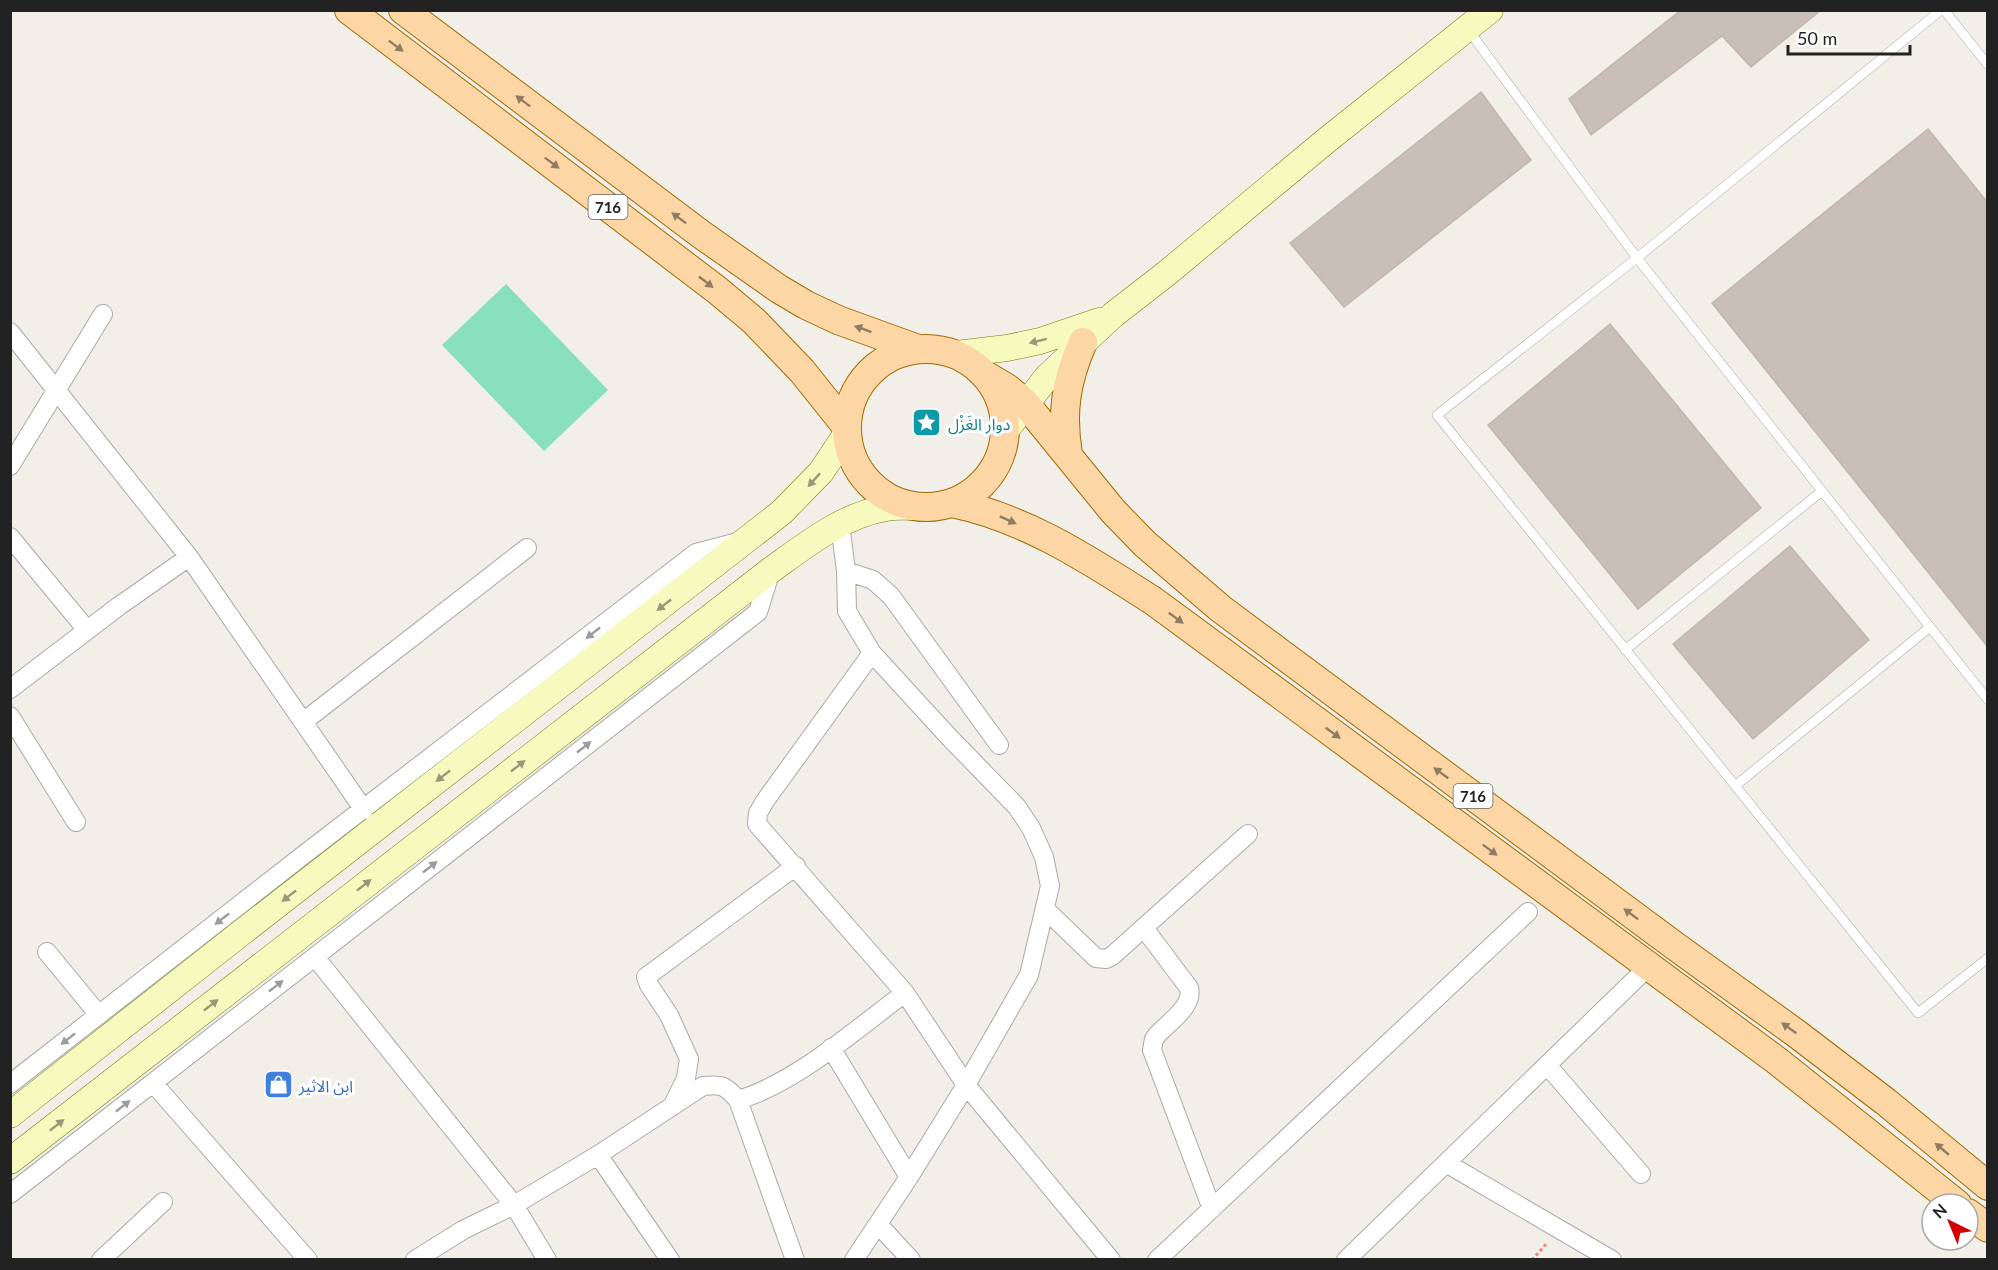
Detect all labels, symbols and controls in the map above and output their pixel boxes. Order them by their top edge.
scale bar [1788,18,1910,56]
text: 50 m [1797,27,1837,49]
one-way arrow [387,40,403,52]
one-way arrow [516,96,531,108]
one-way arrow [544,157,559,169]
road number: 716 [588,195,628,219]
one-way arrow [672,212,688,224]
one-way arrow [698,276,714,288]
one-way arrow [854,324,872,334]
one-way arrow [1029,337,1047,346]
place icon: دوار الغَزْل [911,407,943,439]
place label: دوار الغَزْل [948,414,1010,435]
one-way arrow [807,473,821,488]
one-way arrow [1000,515,1017,524]
one-way arrow [656,598,671,610]
one-way arrow [1169,611,1184,623]
one-way arrow [585,627,601,639]
one-way arrow [1325,727,1341,739]
one-way arrow [576,740,592,753]
one-way arrow [511,760,526,772]
one-way arrow [1433,767,1448,779]
one-way arrow [436,769,451,781]
road number: 716 [1454,784,1492,808]
one-way arrow [1482,843,1497,855]
one-way arrow [423,861,438,873]
one-way arrow [357,880,372,892]
one-way arrow [282,889,297,901]
one-way arrow [1624,908,1640,920]
one-way arrow [214,912,230,925]
one-way arrow [269,981,284,993]
one-way arrow [203,999,218,1011]
one-way arrow [1782,1022,1798,1034]
one-way arrow [61,1032,76,1044]
shop icon: ابن الاثير [262,1069,294,1101]
place label: ابن الاثير [298,1076,353,1096]
one-way arrow [115,1101,130,1113]
one-way arrow [49,1119,64,1131]
one-way arrow [1935,1143,1950,1156]
north arrow [1920,1192,1980,1252]
text: N [1928,1200,1950,1222]

